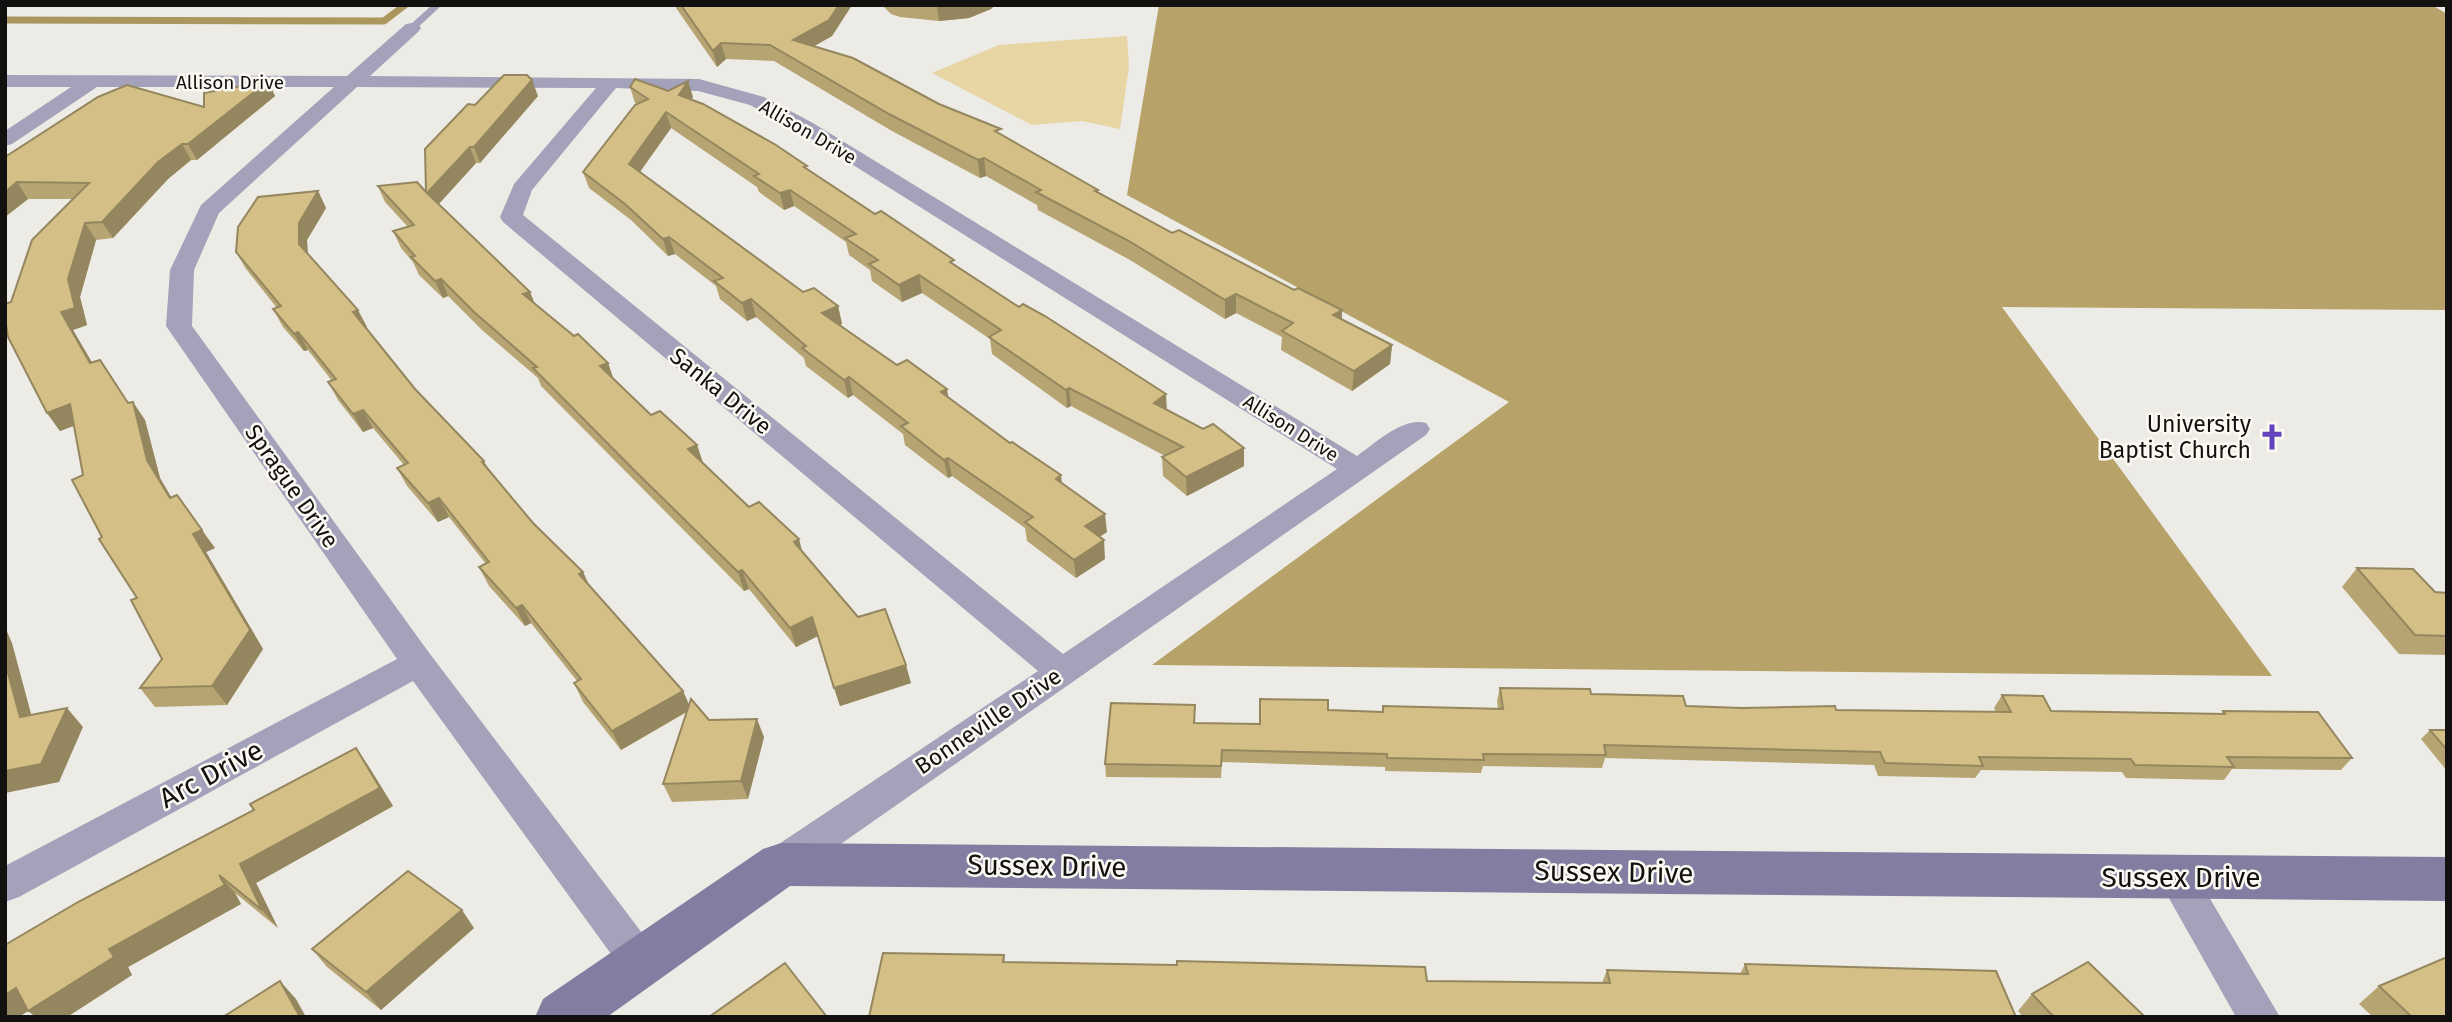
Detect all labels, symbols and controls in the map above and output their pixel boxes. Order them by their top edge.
street label: Allison Drive [176,71,284,94]
street label: Allison Drive [755,95,861,169]
street label: Sanka Drive [665,342,777,440]
street label: Allison Drive [1239,390,1343,466]
place label: University Baptist Church [2099,410,2252,464]
street label: Sprague Drive [239,419,345,553]
church icon: University Baptist Church [2257,422,2287,452]
street label: Bonneville Drive [909,662,1067,780]
street label: Arc Drive [154,733,268,815]
street label: Sussex Drive [967,848,1127,884]
street label: Sussex Drive [1534,854,1694,890]
street label: Sussex Drive [2101,861,2261,894]

